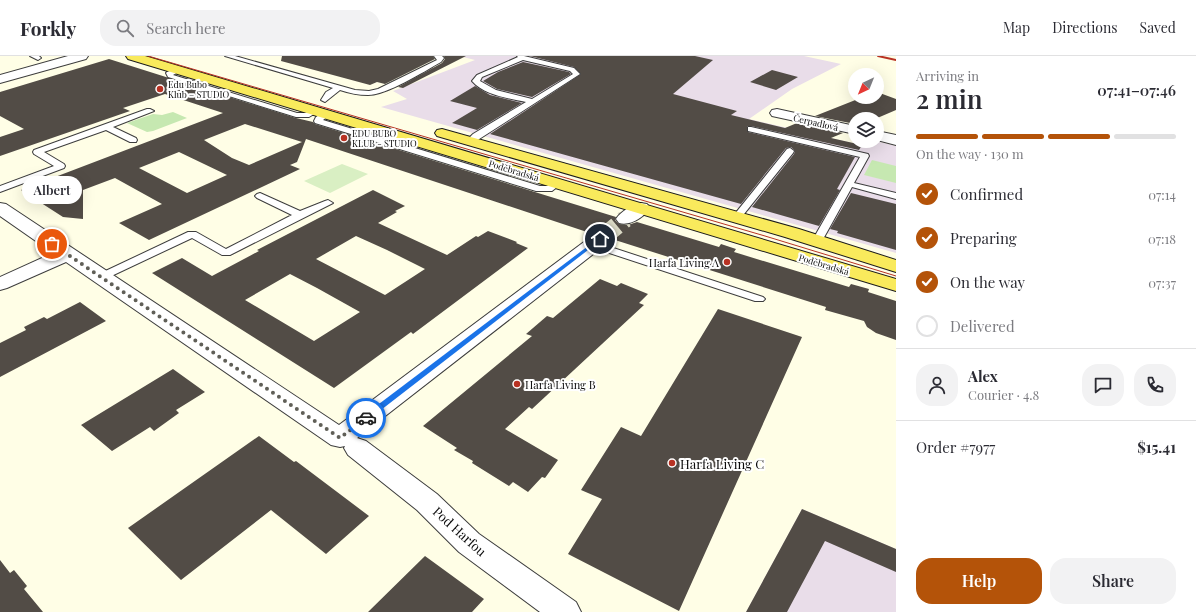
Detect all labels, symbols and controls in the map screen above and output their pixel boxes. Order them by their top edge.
search box [100,10,380,46]
text: Forkly [20,15,76,41]
icon: search [114,17,136,39]
text: Search here [146,18,226,38]
text: Map [1003,18,1030,37]
text: Directions [1052,18,1118,37]
text: Saved [1140,18,1176,37]
text: Arriving in [916,67,979,84]
north arrow [848,68,884,104]
map controls [848,68,884,148]
place label: Edu Bubo Klub – STUDIO [168,78,229,100]
text: 07:41–07:46 [1097,80,1176,100]
text: 2 min [916,81,982,116]
marker: Edu Bubo Klub – STUDIO [155,84,165,94]
street label: Čerpadlová [792,111,840,133]
button: layers [848,112,884,148]
place label: EDU BUBO KLUB - STUDIO [352,127,417,149]
marker: EDU BUBO KLUB - STUDIO [339,133,349,143]
text: On the way · 130 m [916,145,1024,162]
street label: Poděbradská [487,157,541,183]
callout: Albert [22,176,82,204]
text: Albert [33,181,71,198]
icon: check [916,183,938,205]
text: Confirmed [950,184,1023,204]
text: 07:14 [1148,186,1176,203]
pin [583,222,617,256]
pin [35,227,69,261]
icon: check [916,227,938,249]
icon: home [589,228,611,250]
text: Preparing [950,228,1017,248]
text: 07:18 [1148,230,1176,247]
icon: bag [41,233,63,255]
street label: Poděbradská [797,251,851,277]
place label: Harfa Living A [649,255,719,270]
marker: Harfa Living A [722,257,732,267]
icon: check [916,271,938,293]
text: On the way [950,272,1025,292]
text: 07:37 [1148,274,1176,291]
text: Delivered [950,316,1015,336]
button: person [916,364,958,406]
button: chat [1082,364,1124,406]
button: phone [1134,364,1176,406]
text: Alex [968,366,998,386]
place label: Harfa Living B [525,377,596,392]
marker: Harfa Living B [512,379,522,389]
text: Courier · 4.8 [968,386,1039,403]
courier [346,398,386,438]
icon: car [355,407,377,429]
text: Order #7977 [916,437,995,457]
text: $15.41 [1137,437,1176,457]
place label: Harfa Living C [680,455,764,472]
marker: Harfa Living C [667,458,677,468]
street label: Pod Harfou [430,503,491,560]
button: Help [916,558,1042,604]
button: Share [1050,558,1176,604]

